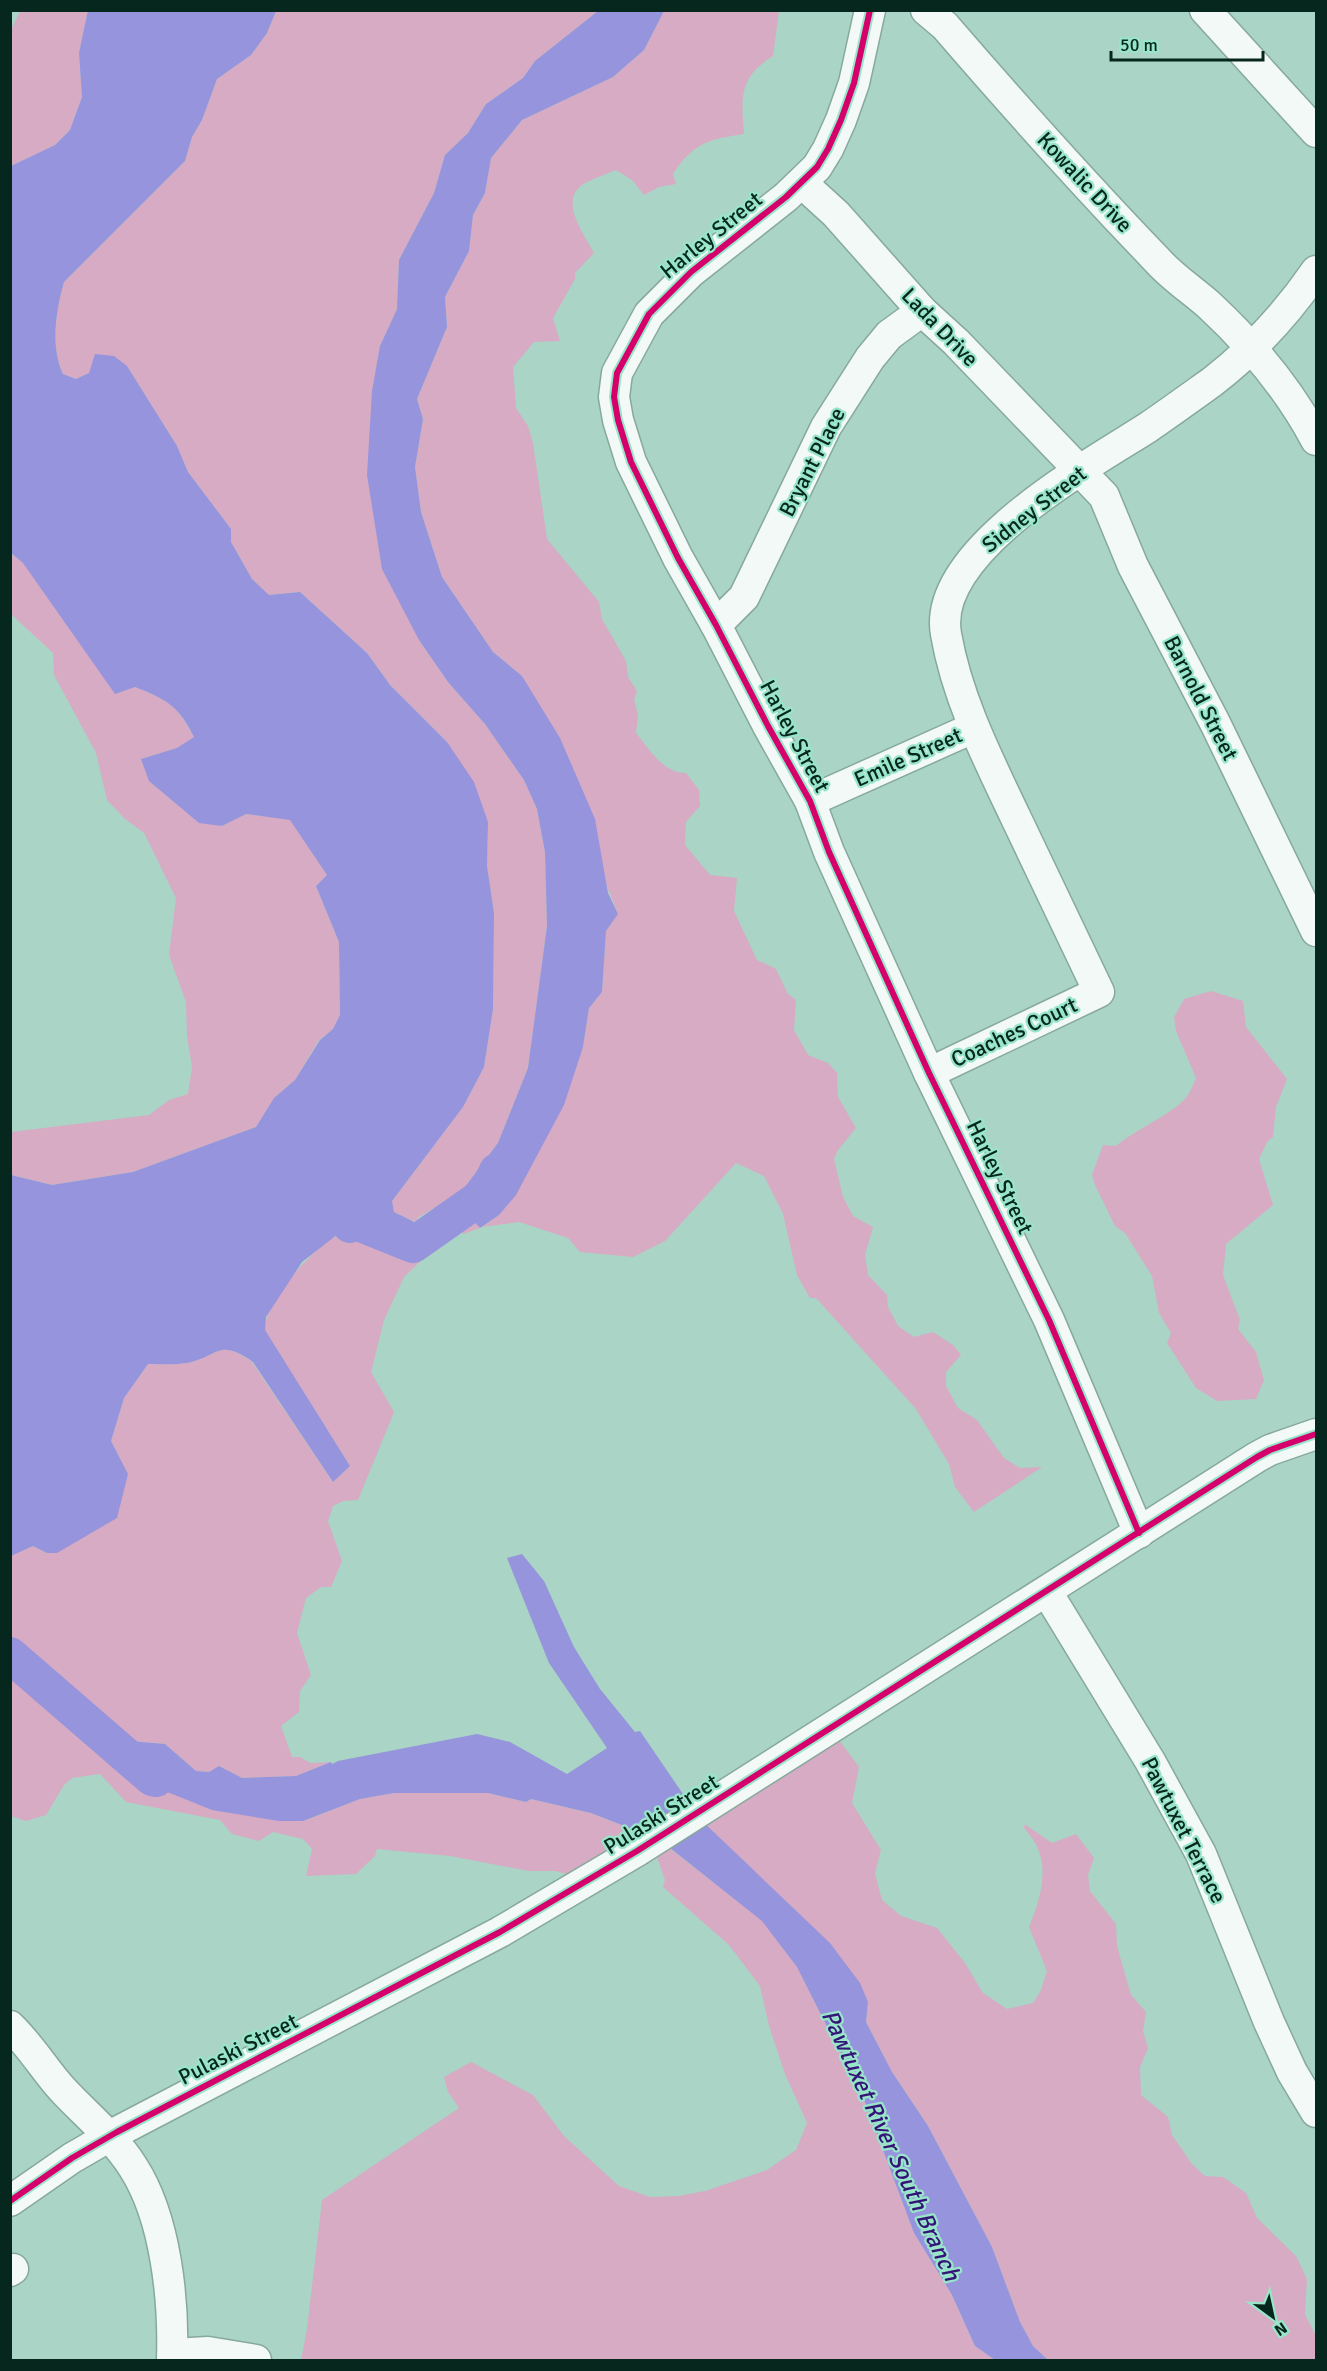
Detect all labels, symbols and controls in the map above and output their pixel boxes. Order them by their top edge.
scale bar [1111,24,1262,62]
text: 50 m [1120,34,1158,56]
street label: Kowalic Drive [1032,126,1138,238]
street label: Harley Street [655,185,768,284]
street label: Lada Drive [896,282,984,372]
street label: Bryant Place [773,403,851,521]
street label: Sidney Street [976,460,1092,558]
street label: Barnold Street [1158,631,1244,765]
street label: Harley Street [754,675,836,797]
street label: Emile Street [850,721,966,793]
street label: Coaches Court [947,991,1082,1073]
street label: Harley Street [961,1116,1039,1239]
street label: Pawtuxet Terrace [1136,1752,1232,1908]
street label: Pulaski Street [599,1768,724,1860]
water label: Pawtuxet River South Branch [815,2004,968,2286]
street label: Pulaski Street [174,2007,303,2091]
north arrow [1243,2287,1303,2347]
text: N [1271,2317,1291,2340]

